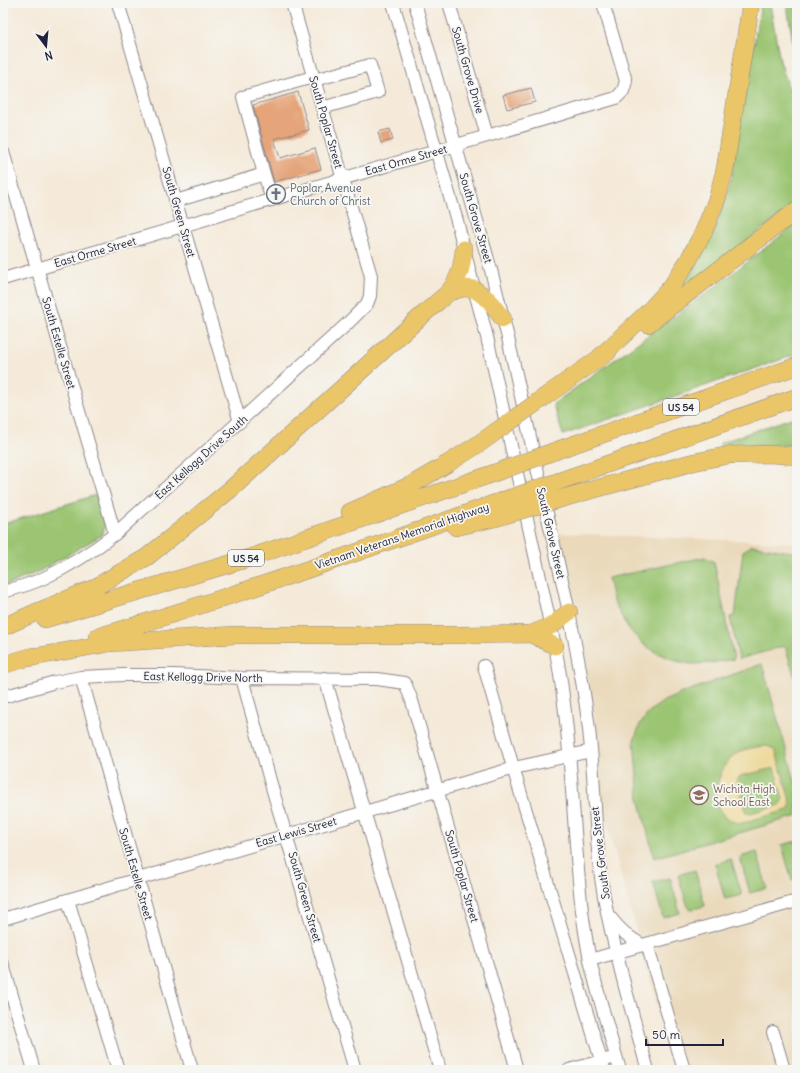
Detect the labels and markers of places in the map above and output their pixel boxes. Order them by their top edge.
place label: Poplar Avenue Church of Christ [290,181,371,208]
church icon: Poplar Avenue Church of Christ [265,183,287,205]
place label: Wichita High School East [713,782,775,809]
school or university icon: Wichita High School East [688,784,710,806]

